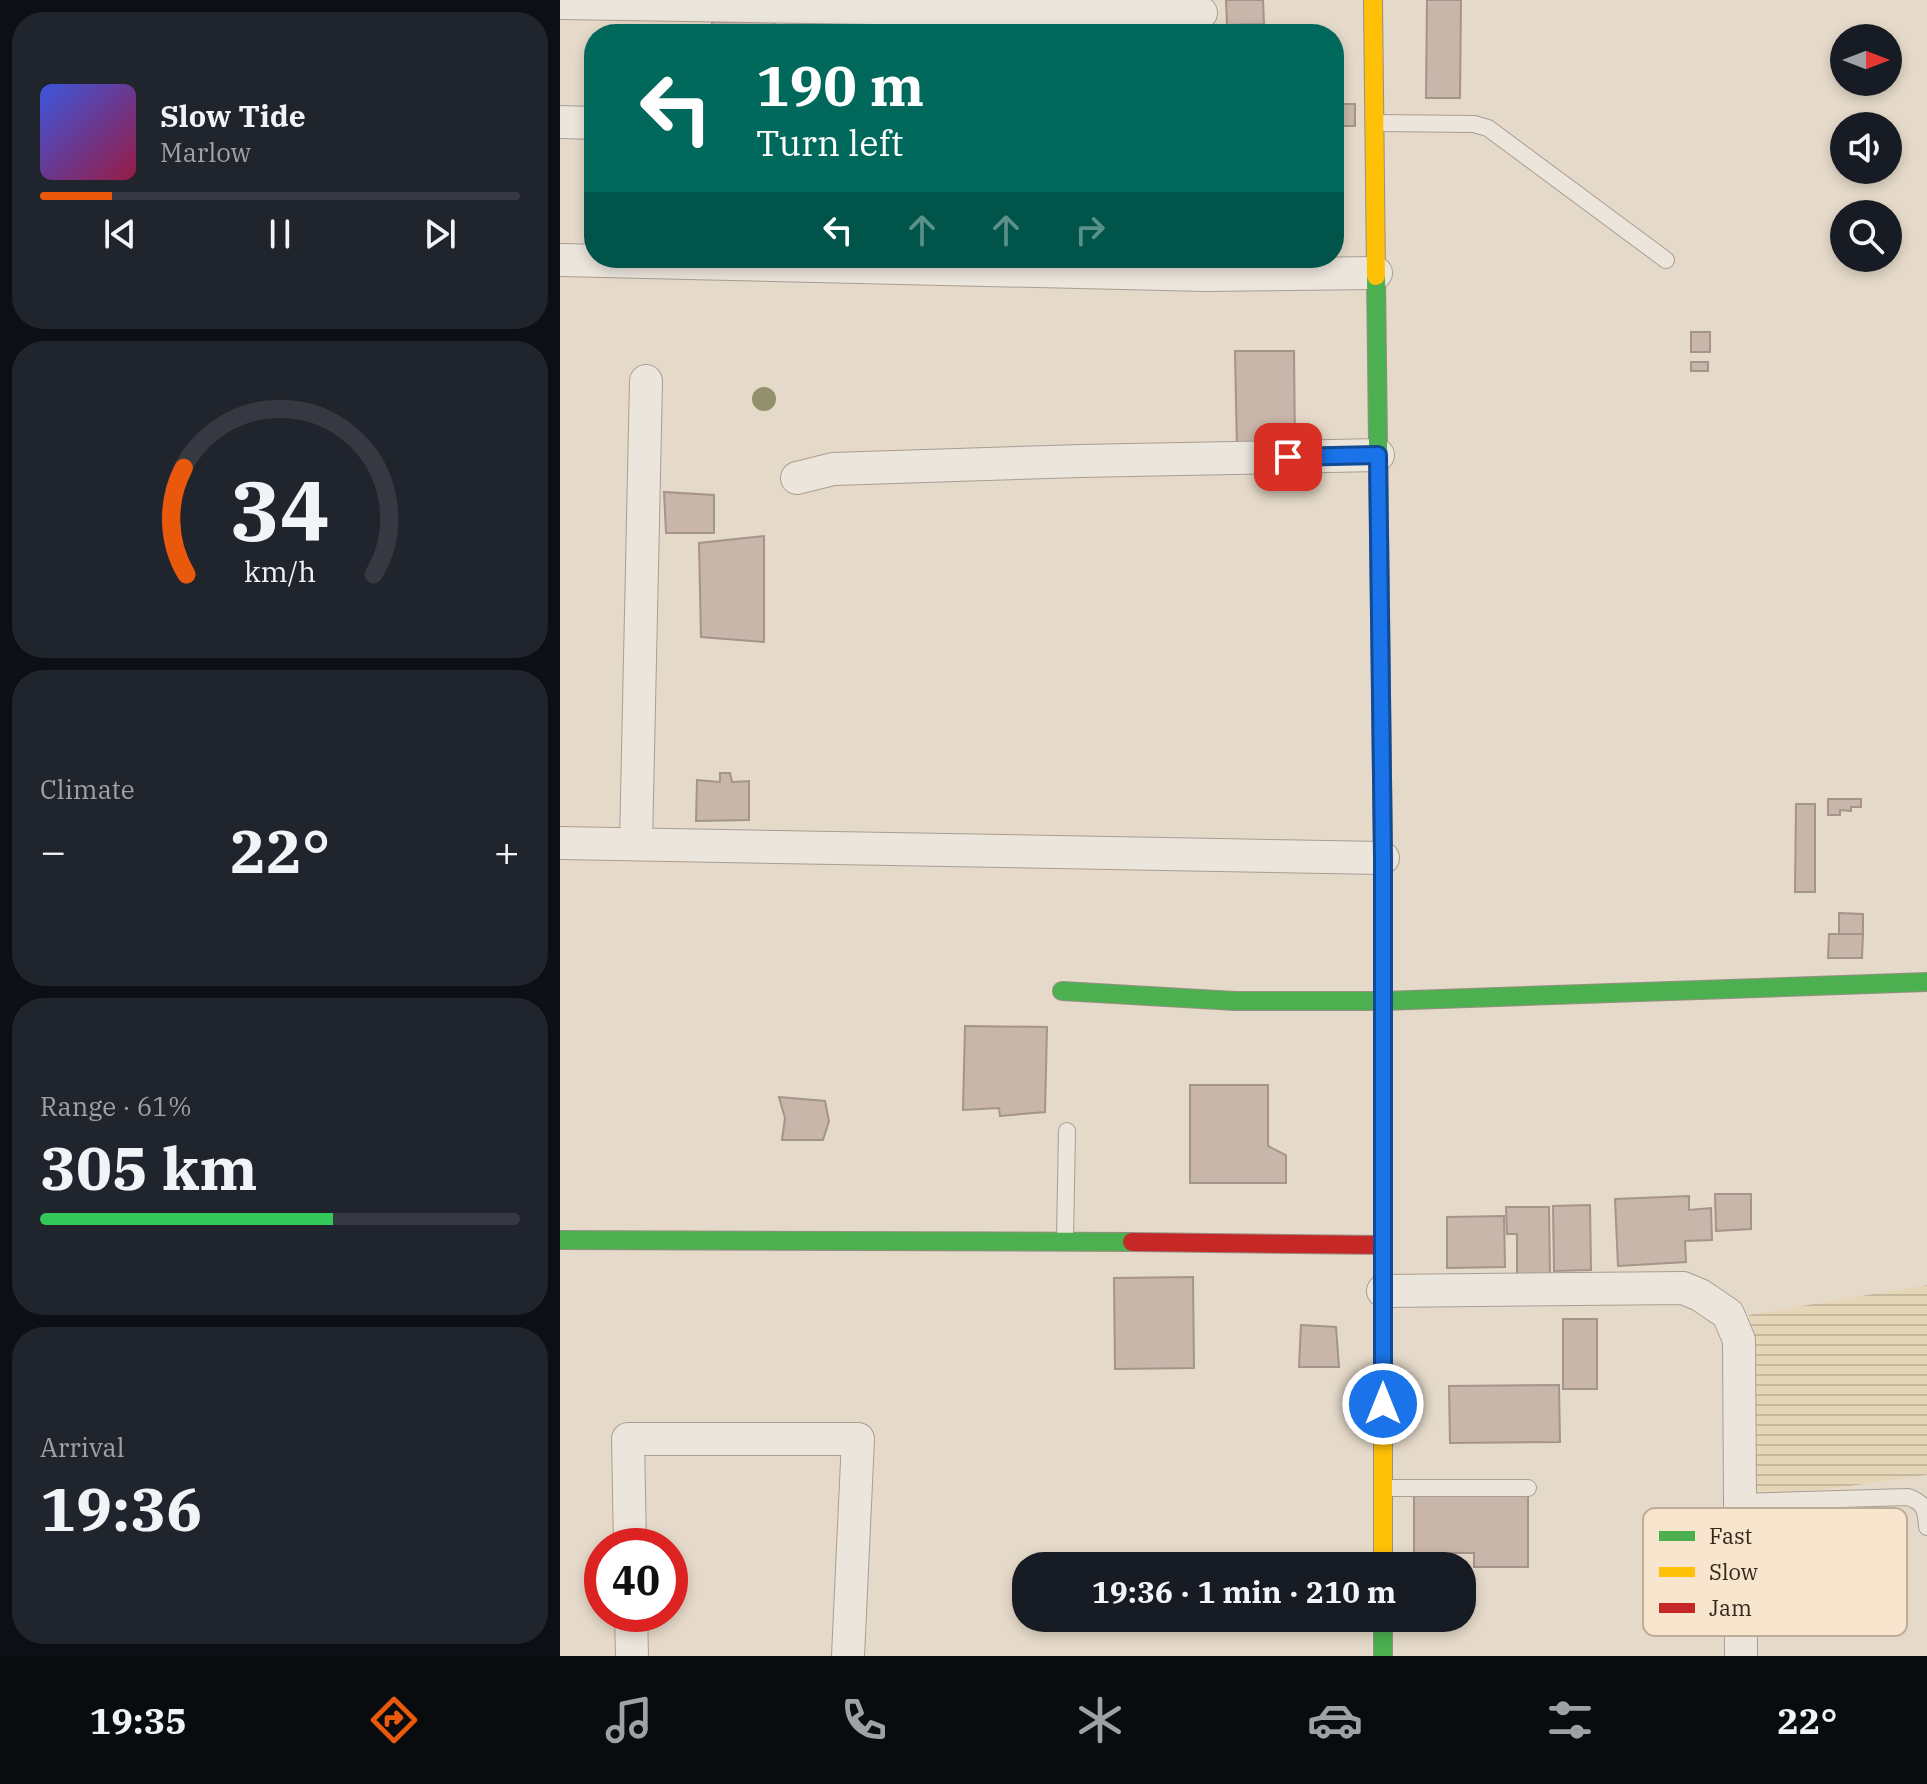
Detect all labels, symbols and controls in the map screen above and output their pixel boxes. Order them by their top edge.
north arrow [1830,24,1902,96]
map controls [1830,24,1902,272]
text: 190 m [756,49,924,121]
icon: left [624,56,728,160]
text: Slow Tide [160,96,306,135]
button: sound [1830,112,1902,184]
text: Turn left [756,119,903,166]
text: Marlow [160,135,251,169]
button: search [1830,200,1902,272]
icon: left [816,208,860,252]
icon: ahead [900,208,944,252]
icon: ahead [984,208,1028,252]
icon: right [1068,208,1112,252]
icon: previous [98,212,142,256]
icon: pause [258,212,302,256]
icon: next [418,212,462,256]
pin [1254,423,1322,491]
icon: arrive [1266,435,1310,479]
text: 34 [230,456,330,564]
text: km/h [244,553,316,590]
text: Climate [40,772,135,806]
text: 22° [230,811,330,890]
text: − [40,822,66,879]
text: + [494,822,520,879]
text: Range · 61% [40,1089,192,1123]
text: 305 km [40,1128,258,1207]
position arrow [1341,1362,1425,1446]
text: Arrival [40,1430,125,1464]
text: 19:36 [40,1469,202,1548]
legend [1643,1508,1907,1636]
text: Fast [1709,1521,1752,1550]
speed limit sign: 40 [584,1528,688,1632]
text: Slow [1709,1557,1758,1586]
text: 19:36 · 1 min · 210 m [1092,1572,1396,1611]
text: Jam [1709,1593,1752,1622]
icon: directions [366,1692,422,1748]
icon: music [601,1692,657,1748]
icon: phone [836,1692,892,1748]
icon: climate [1072,1692,1128,1748]
icon: car [1307,1692,1363,1748]
icon: filters [1542,1692,1598,1748]
text: 19:35 [90,1697,187,1744]
text: 22° [1777,1697,1837,1744]

